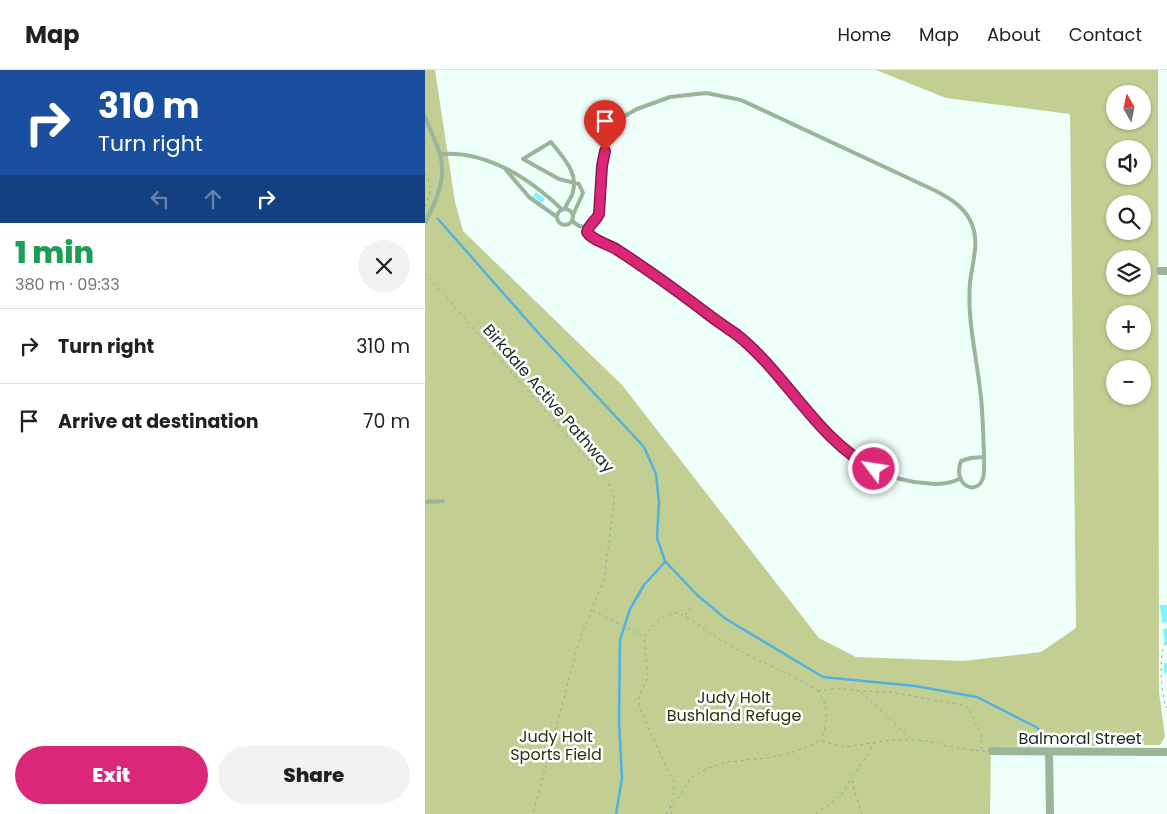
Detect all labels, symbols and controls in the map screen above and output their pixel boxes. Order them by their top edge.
text: Map [25,18,80,51]
text: Home [837,22,891,47]
text: Map [919,22,959,47]
text: About [987,22,1041,47]
text: Contact [1069,22,1142,47]
text: 310 m [98,81,200,130]
north arrow [1106,85,1151,130]
map controls [1106,85,1151,405]
icon: right [15,90,80,155]
pin [584,100,626,151]
icon: arrive [591,107,619,135]
text: Turn right [98,128,203,159]
button: sound [1106,140,1151,185]
icon: left [146,185,174,213]
icon: ahead [199,185,227,213]
icon: right [252,185,280,213]
button: search [1106,195,1151,240]
text: 1 min [15,231,94,274]
button: close [358,240,410,292]
button: layers [1106,250,1151,295]
text: 380 m · 09:33 [15,273,120,296]
button: + [1106,305,1151,350]
street label: Birkdale Active Pathway [478,319,620,478]
icon: right [15,332,43,360]
text: Turn right [58,333,154,360]
text: 310 m [356,333,410,360]
button: − [1106,360,1151,405]
icon: arrive [15,407,43,435]
text: Arrive at destination [58,408,259,435]
text: 70 m [363,408,410,435]
position arrow [847,442,899,494]
park label: Judy Holt Bushland Refuge [667,686,801,727]
park label: Judy Holt Sports Field [510,725,602,766]
street label: Balmoral Street [1018,727,1142,750]
button: Exit [15,746,208,804]
button: Share [218,746,410,804]

